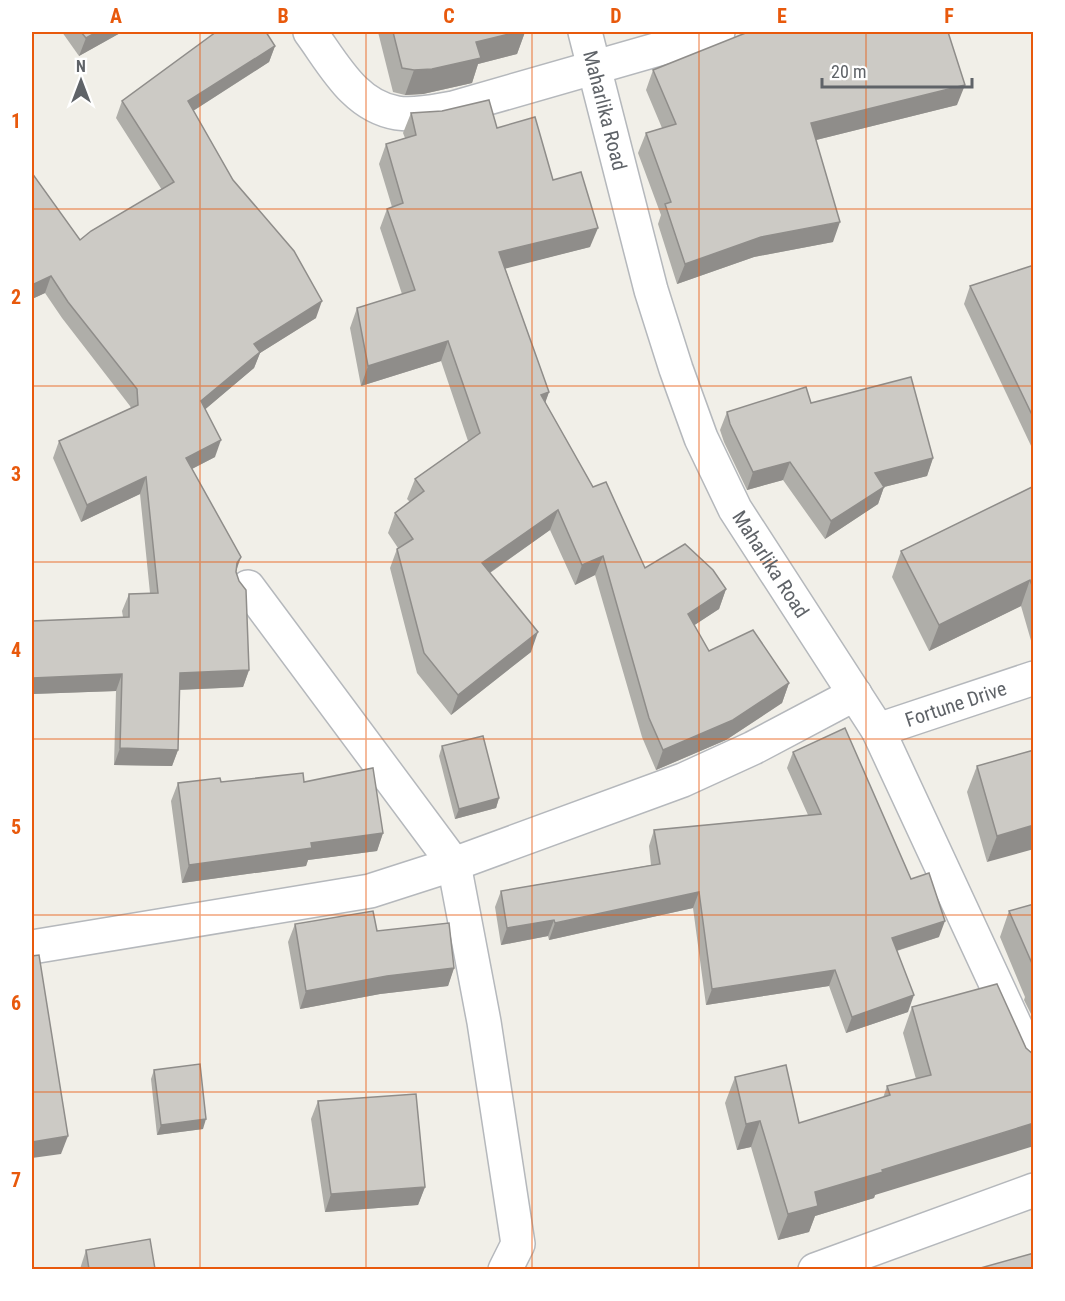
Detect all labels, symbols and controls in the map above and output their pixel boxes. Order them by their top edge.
text: A [110,4,122,28]
text: B [277,4,289,28]
text: C [443,4,455,28]
text: D [610,4,622,28]
text: E [777,4,787,28]
text: F [944,4,954,28]
street label: Maharlika Road [578,48,632,173]
north arrow [51,51,111,111]
scale bar [822,51,972,89]
text: N [76,57,86,76]
text: 20 m [831,61,866,82]
text: 1 [11,109,21,133]
text: 2 [11,285,21,309]
text: 3 [11,462,21,486]
street label: Maharlika Road [727,506,814,622]
text: 4 [11,638,21,662]
street label: Fortune Drive [902,676,1010,732]
text: 5 [11,815,21,839]
text: 6 [11,991,21,1015]
text: 7 [11,1168,21,1192]

